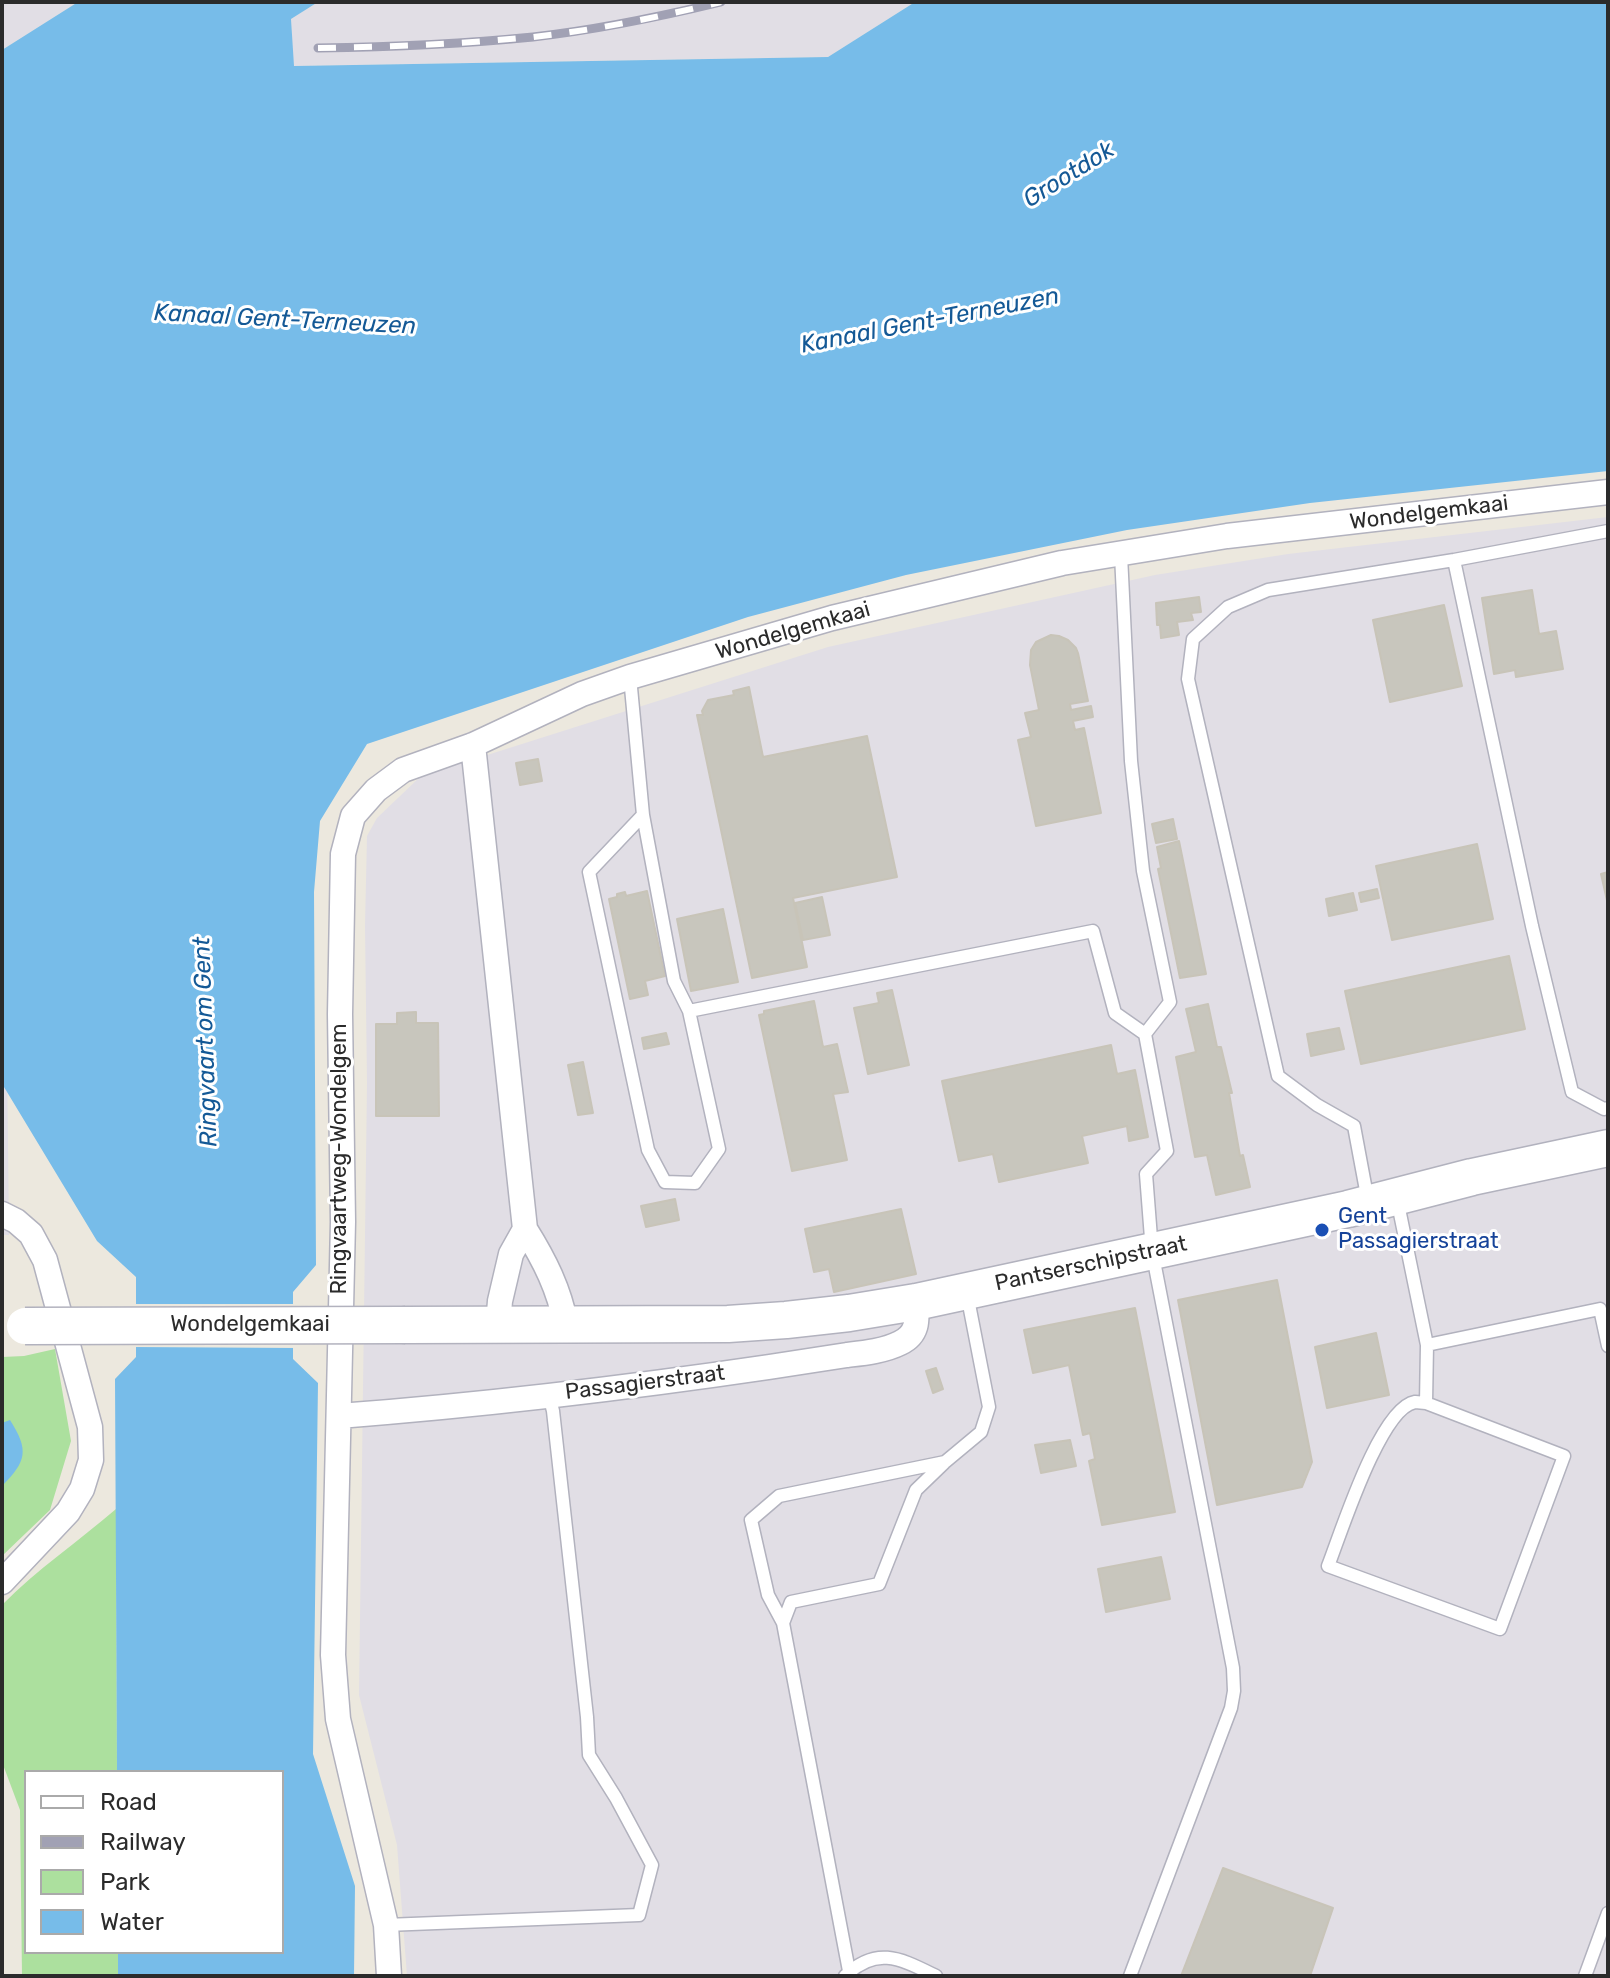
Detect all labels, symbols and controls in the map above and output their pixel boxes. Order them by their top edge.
water label: Grootdok [1018,136,1120,214]
water label: Kanaal Gent-Terneuzen [798,282,1062,360]
water label: Kanaal Gent-Terneuzen [153,299,417,341]
street label: Wondelgemkaai [1348,490,1510,536]
street label: Wondelgemkaai [713,596,873,666]
water label: Ringvaart om Gent [188,936,224,1148]
street label: Ringvaartweg-Wondelgem [327,1023,353,1295]
place label: Gent Passagierstraat [1338,1204,1499,1256]
marker: Gent Passagierstraat [1313,1221,1331,1239]
street label: Pantserschipstraat [993,1231,1189,1297]
street label: Wondelgemkaai [170,1312,330,1338]
street label: Passagierstraat [564,1360,726,1406]
legend [24,1770,284,1954]
text: Road [100,1788,157,1816]
text: Railway [100,1828,186,1856]
text: Park [100,1868,150,1896]
text: Water [100,1908,164,1936]

